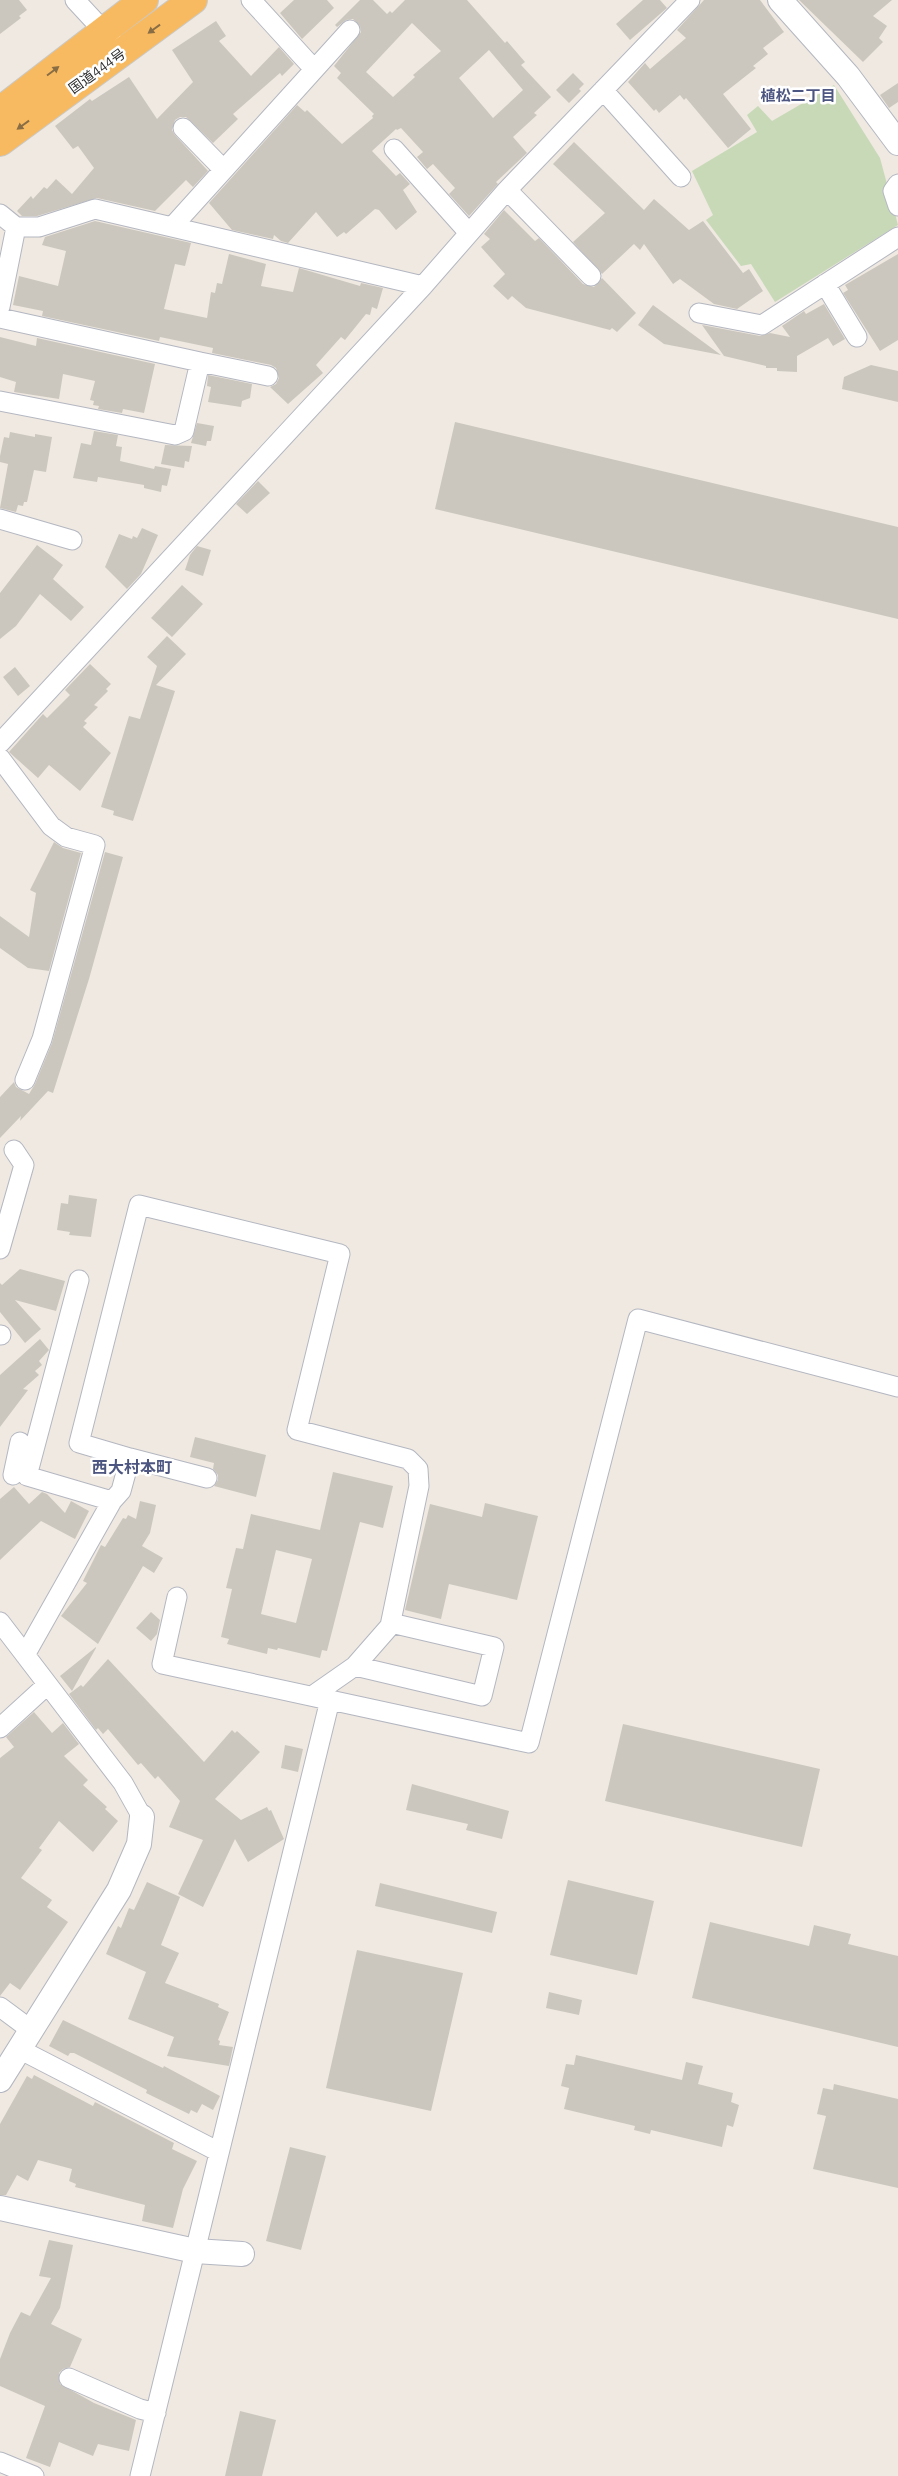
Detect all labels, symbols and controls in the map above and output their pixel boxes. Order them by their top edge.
one-way arrow [147,24,161,34]
street label: 国道444号 [66,45,128,97]
one-way arrow [46,66,60,76]
district label: 植松二丁目 [760,87,836,104]
one-way arrow [16,120,30,130]
district label: 西大村本町 [92,1458,172,1476]

